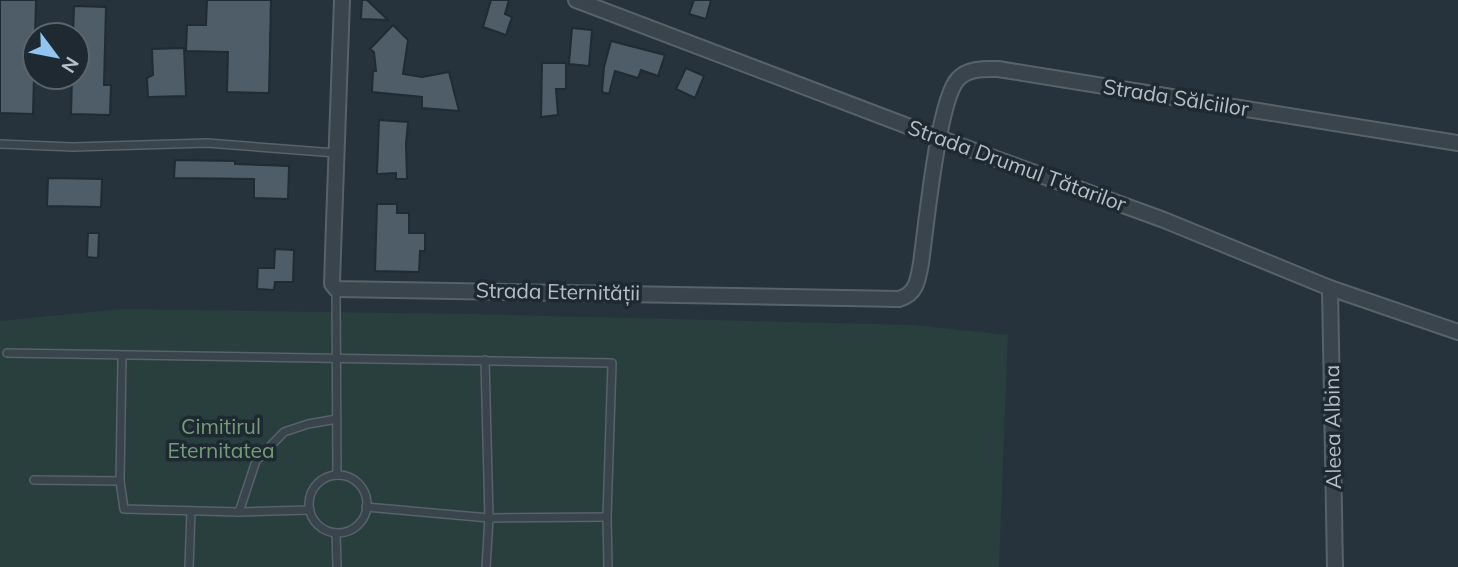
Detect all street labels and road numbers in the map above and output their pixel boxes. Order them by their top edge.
street label: Strada Sălciilor [1102,73,1251,121]
street label: Strada Drumul Tătarilor [905,113,1130,217]
street label: Strada Eternității [476,277,640,306]
street label: Aleea Albina [1318,365,1346,489]

